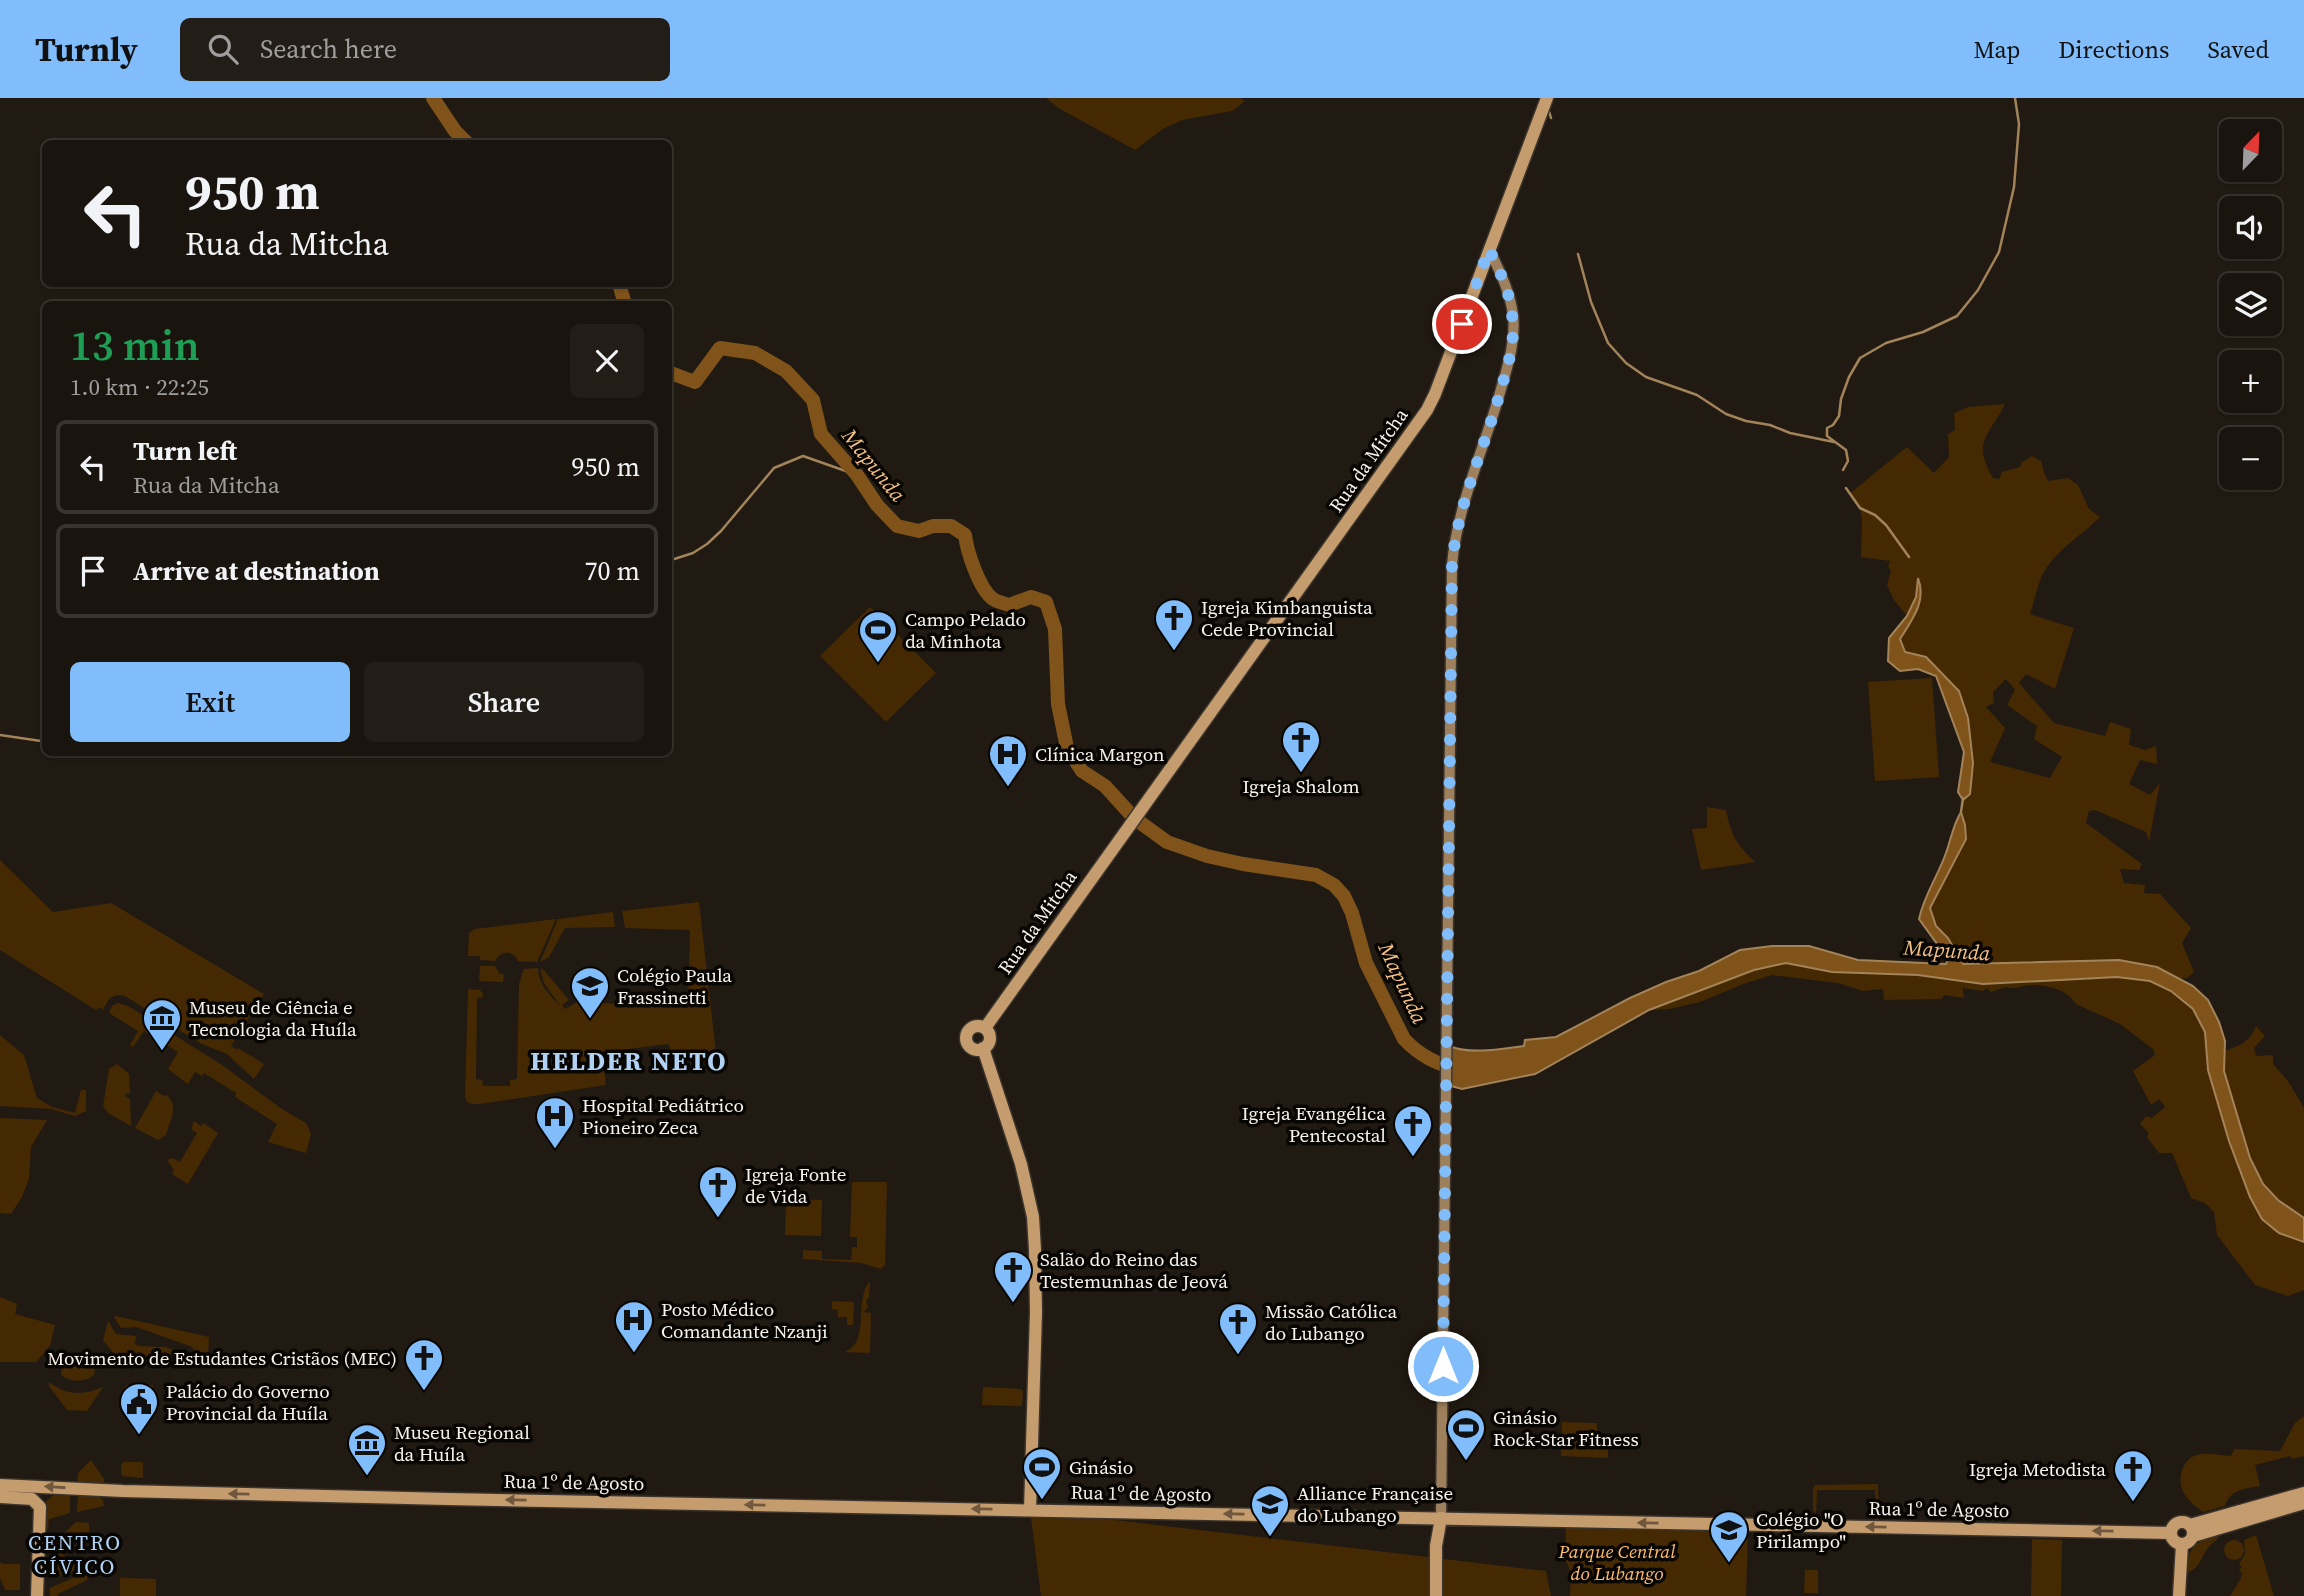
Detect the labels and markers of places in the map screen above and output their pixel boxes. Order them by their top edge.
pin [1432,294,1492,354]
place label: Igreja Kimbanguista Cede Provincial [1201,594,1373,642]
church icon: Igreja Kimbanguista Cede Provincial [1153,597,1195,652]
place label: Campo Pelado da Minhota [905,606,1026,654]
sports icon: Campo Pelado da Minhota [857,609,899,664]
church icon: Igreja Shalom [1280,719,1322,774]
hospital icon: Clínica Margon [987,733,1029,788]
place label: Clínica Margon [1035,741,1165,767]
place label: Igreja Shalom [1242,773,1360,799]
place label: Colégio Paula Frassinetti [617,962,732,1010]
school or university icon: Colégio Paula Frassinetti [569,965,611,1020]
place label: Museu de Ciência e Tecnologia da Huíla [189,994,357,1042]
museum icon: Museu de Ciência e Tecnologia da Huíla [141,997,183,1052]
place label: Hospital Pediátrico Pioneiro Zeca [582,1092,744,1140]
hospital icon: Hospital Pediátrico Pioneiro Zeca [534,1095,576,1150]
place label: Igreja Evangélica Pentecostal [1242,1100,1386,1148]
church icon: Igreja Evangélica Pentecostal [1392,1103,1434,1158]
place label: Igreja Fonte de Vida [745,1161,846,1209]
church icon: Igreja Fonte de Vida [697,1164,739,1219]
place label: Salão do Reino das Testemunhas de Jeová [1040,1246,1228,1294]
church icon: Salão do Reino das Testemunhas de Jeová [992,1249,1034,1304]
place label: Posto Médico Comandante Nzanji [661,1296,828,1344]
place label: Missão Católica do Lubango [1265,1298,1397,1346]
hospital icon: Posto Médico Comandante Nzanji [613,1299,655,1354]
church icon: Missão Católica do Lubango [1217,1301,1259,1356]
church icon: Movimento de Estudantes Cristãos (MEC) [403,1337,445,1392]
place label: Movimento de Estudantes Cristãos (MEC) [47,1345,397,1371]
place label: Palácio do Governo Provincial da Huíla [166,1378,330,1426]
public building icon: Palácio do Governo Provincial da Huíla [118,1381,160,1436]
place label: Ginásio Rock-Star Fitness [1493,1404,1639,1452]
sports icon: Ginásio Rock-Star Fitness [1445,1407,1487,1462]
place label: Museu Regional da Huíla [394,1419,530,1467]
museum icon: Museu Regional da Huíla [346,1422,388,1477]
sports icon: Ginásio [1021,1446,1063,1501]
church icon: Igreja Metodista [2112,1448,2154,1503]
place label: Ginásio [1069,1454,1133,1480]
place label: Igreja Metodista [1969,1456,2106,1482]
place label: Alliance Française do Lubango [1297,1480,1453,1528]
school or university icon: Alliance Française do Lubango [1249,1483,1291,1538]
place label: Colégio "O Pirilampo" [1756,1506,1846,1554]
school or university icon: Colégio "O Pirilampo" [1708,1509,1750,1564]

